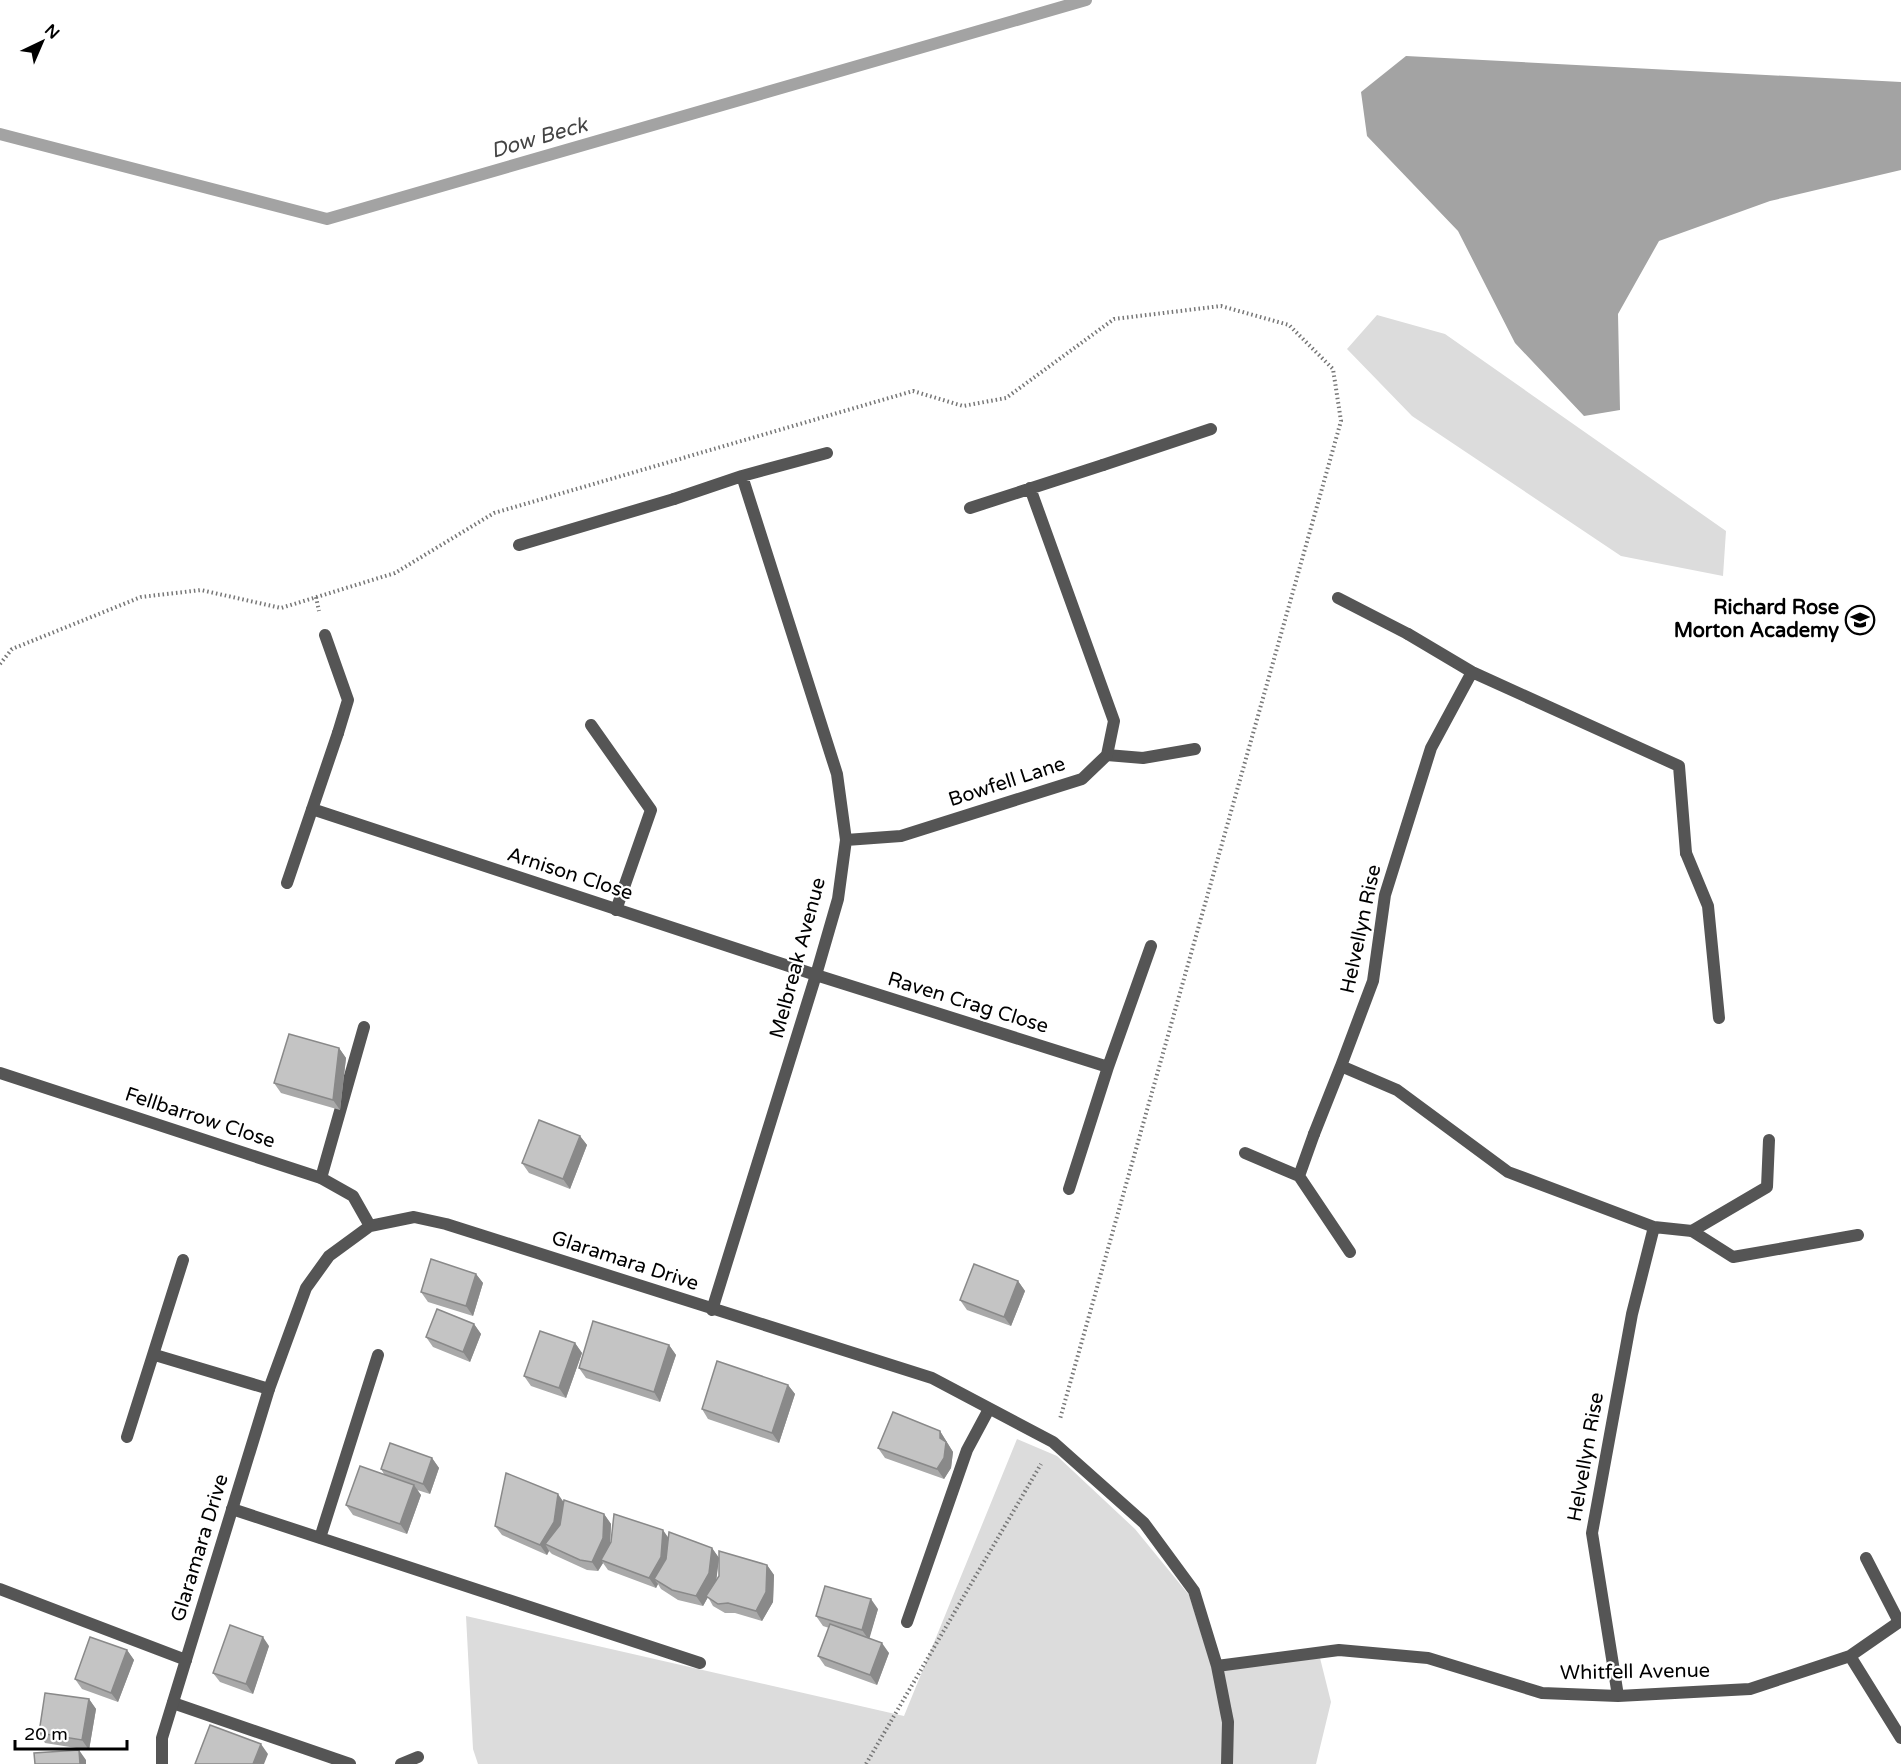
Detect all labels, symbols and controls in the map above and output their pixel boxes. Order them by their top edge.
north arrow [12,12,72,72]
text: N [40,20,63,44]
water label: Dow Beck [488,112,592,164]
place label: Richard Rose Morton Academy [1674,596,1839,643]
school or university icon: Richard Rose Morton Academy [1844,604,1876,636]
street label: Bowfell Lane [946,752,1068,812]
street label: Arnison Close [504,842,636,906]
street label: Helvellyn Rise [1336,862,1386,996]
street label: Melbreak Avenue [765,875,831,1041]
street label: Raven Crag Close [885,967,1051,1039]
street label: Fellbarrow Close [122,1082,278,1154]
street label: Glaramara Drive [548,1226,702,1296]
street label: Helvellyn Rise [1563,1390,1609,1524]
street label: Glaramara Drive [166,1471,234,1625]
street label: Whitfell Avenue [1560,1659,1710,1685]
scale bar [15,1713,128,1751]
text: 20 m [24,1723,68,1745]

